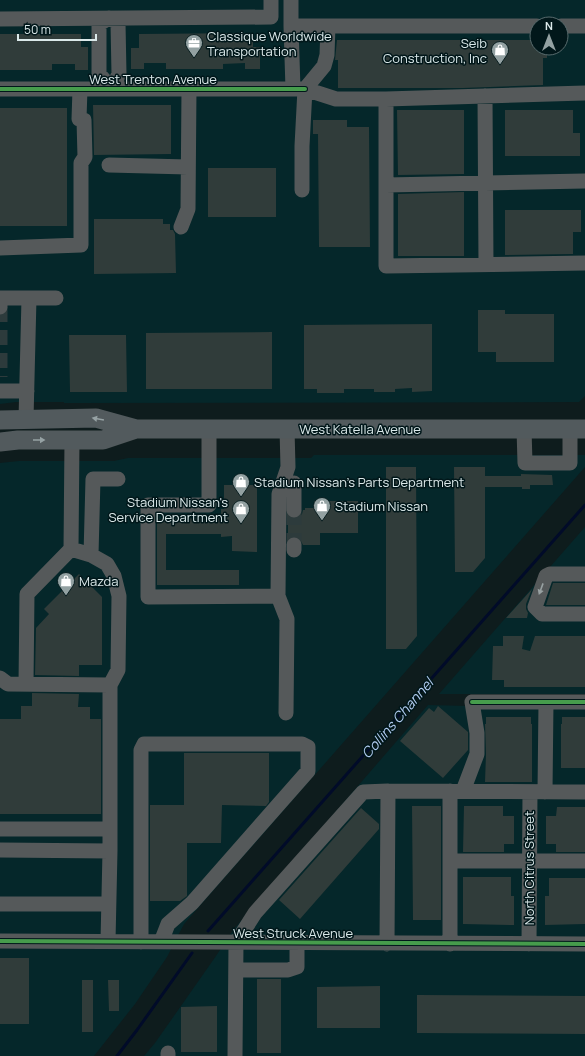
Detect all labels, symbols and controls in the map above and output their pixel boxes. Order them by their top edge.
scale bar [18,16,96,42]
north arrow [529,16,569,56]
text: N [545,18,553,33]
text: 50 m [24,21,51,38]
place label: Classique Worldwide Transportation [207,27,332,60]
office icon: Classique Worldwide Transportation [184,33,204,58]
place label: Seib Construction, Inc [383,34,487,67]
shop icon: Seib Construction, Inc [490,40,510,65]
street label: West Trenton Avenue [89,70,217,88]
one-way arrow [92,416,104,422]
street label: West Katella Avenue [299,420,421,438]
one-way arrow [33,437,46,443]
shop icon: Stadium Nissan's Parts Department [231,472,251,497]
place label: Stadium Nissan's Parts Department [254,473,464,491]
place label: Stadium Nissan's Service Department [109,493,228,526]
shop icon: Stadium Nissan [312,496,332,521]
place label: Stadium Nissan [335,497,428,515]
shop icon: Stadium Nissan's Service Department [231,499,251,524]
shop icon: Mazda [56,571,76,596]
place label: Mazda [79,572,118,590]
one-way arrow [538,583,544,595]
water label: Collins Channel [357,672,438,762]
street label: North Citrus Street [520,811,538,925]
street label: West Struck Avenue [233,924,353,942]

